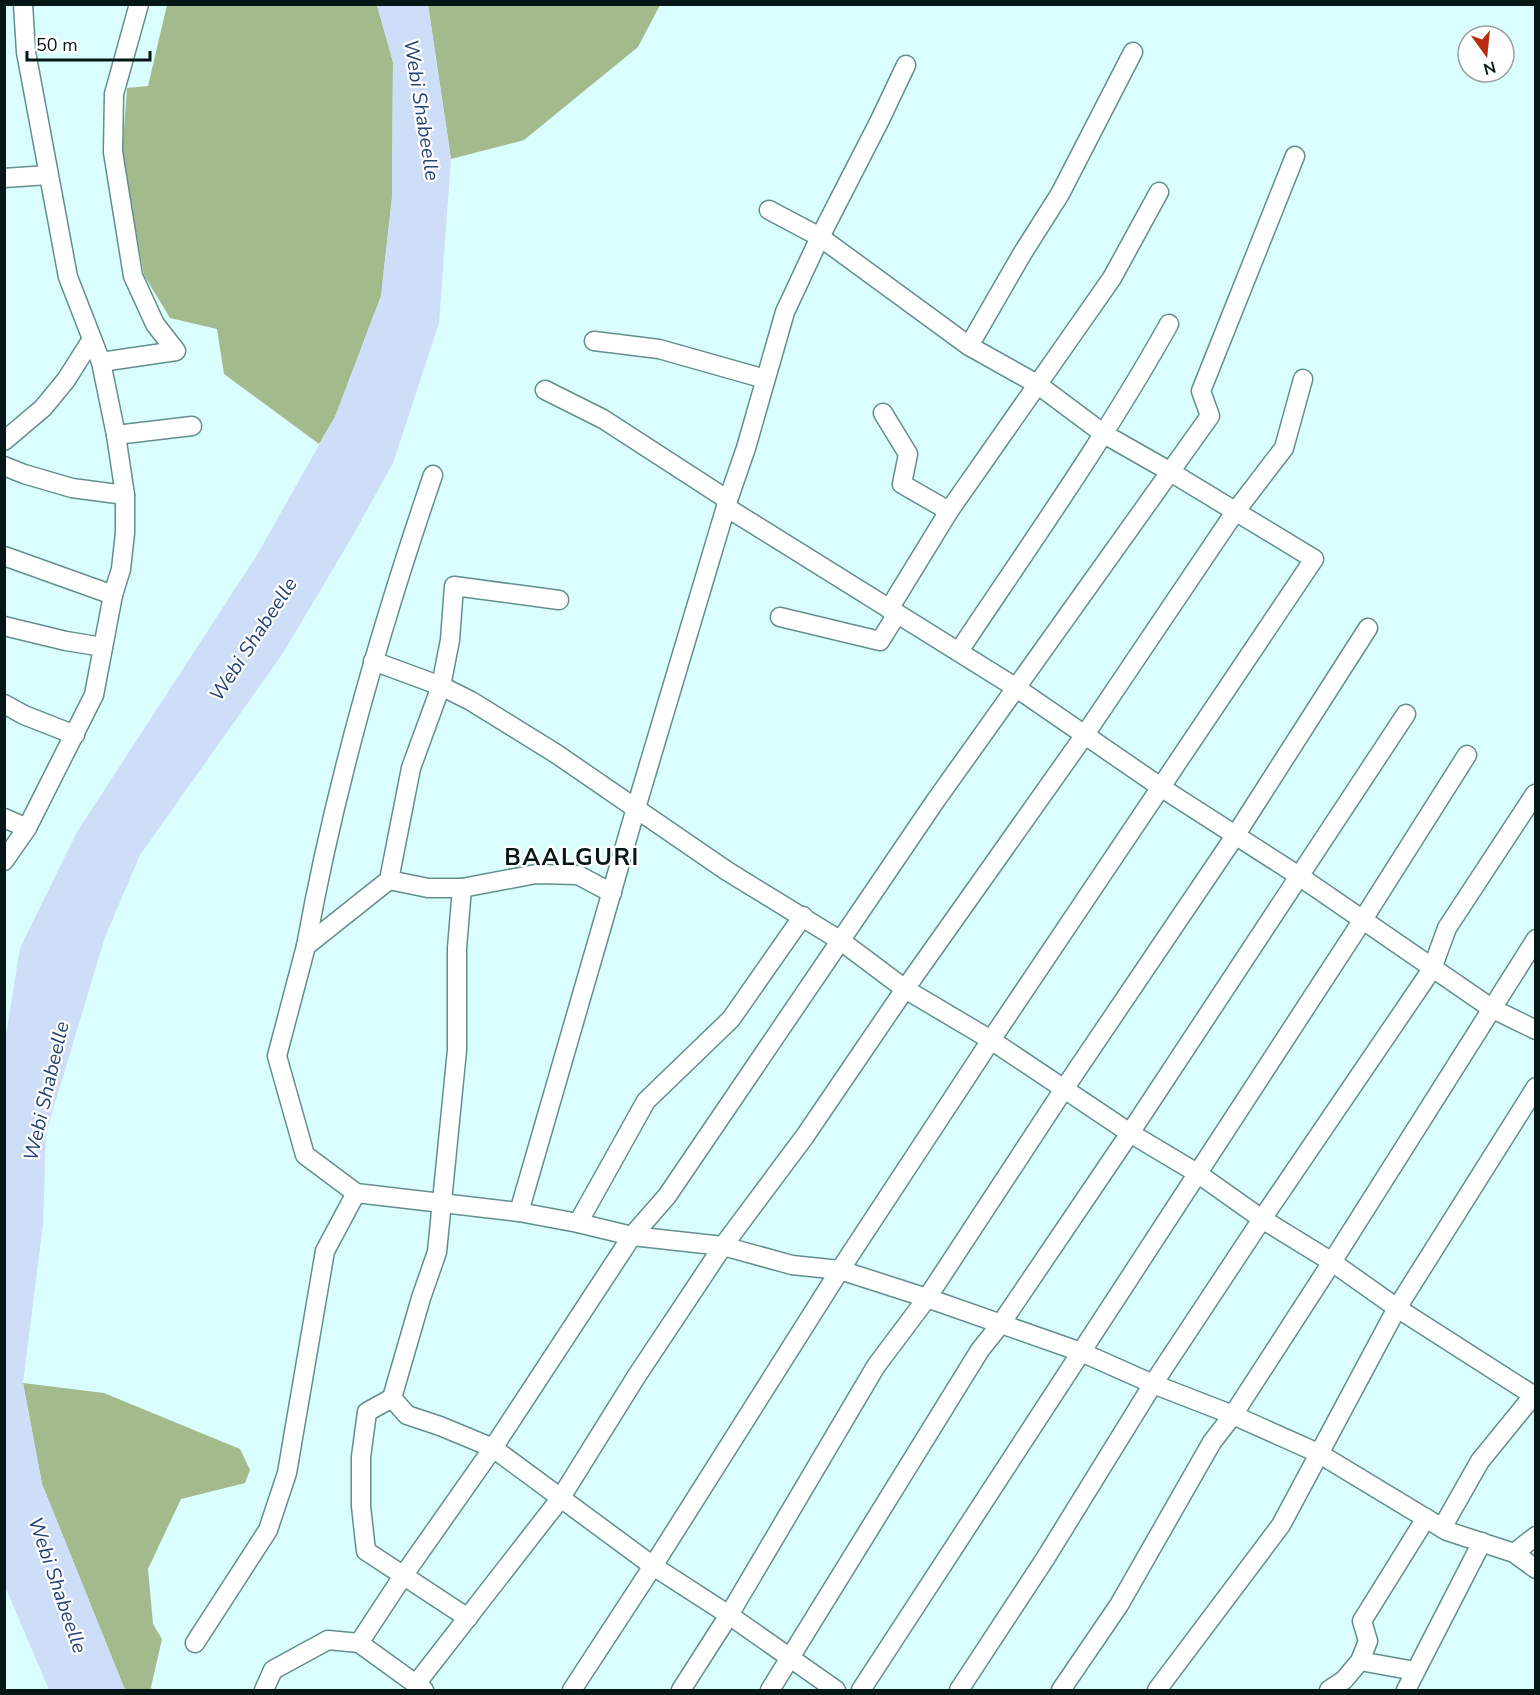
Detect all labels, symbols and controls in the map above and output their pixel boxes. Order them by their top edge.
scale bar [27,24,150,62]
north arrow [1456,24,1516,84]
text: 50 m [36,33,78,57]
water label: Webi Shabeelle [397,38,446,183]
text: N [1481,55,1498,80]
water label: Webi Shabeelle [203,572,304,706]
district label: BAALGURI [504,841,640,873]
water label: Webi Shabeelle [17,1018,76,1164]
water label: Webi Shabeelle [22,1513,94,1657]

